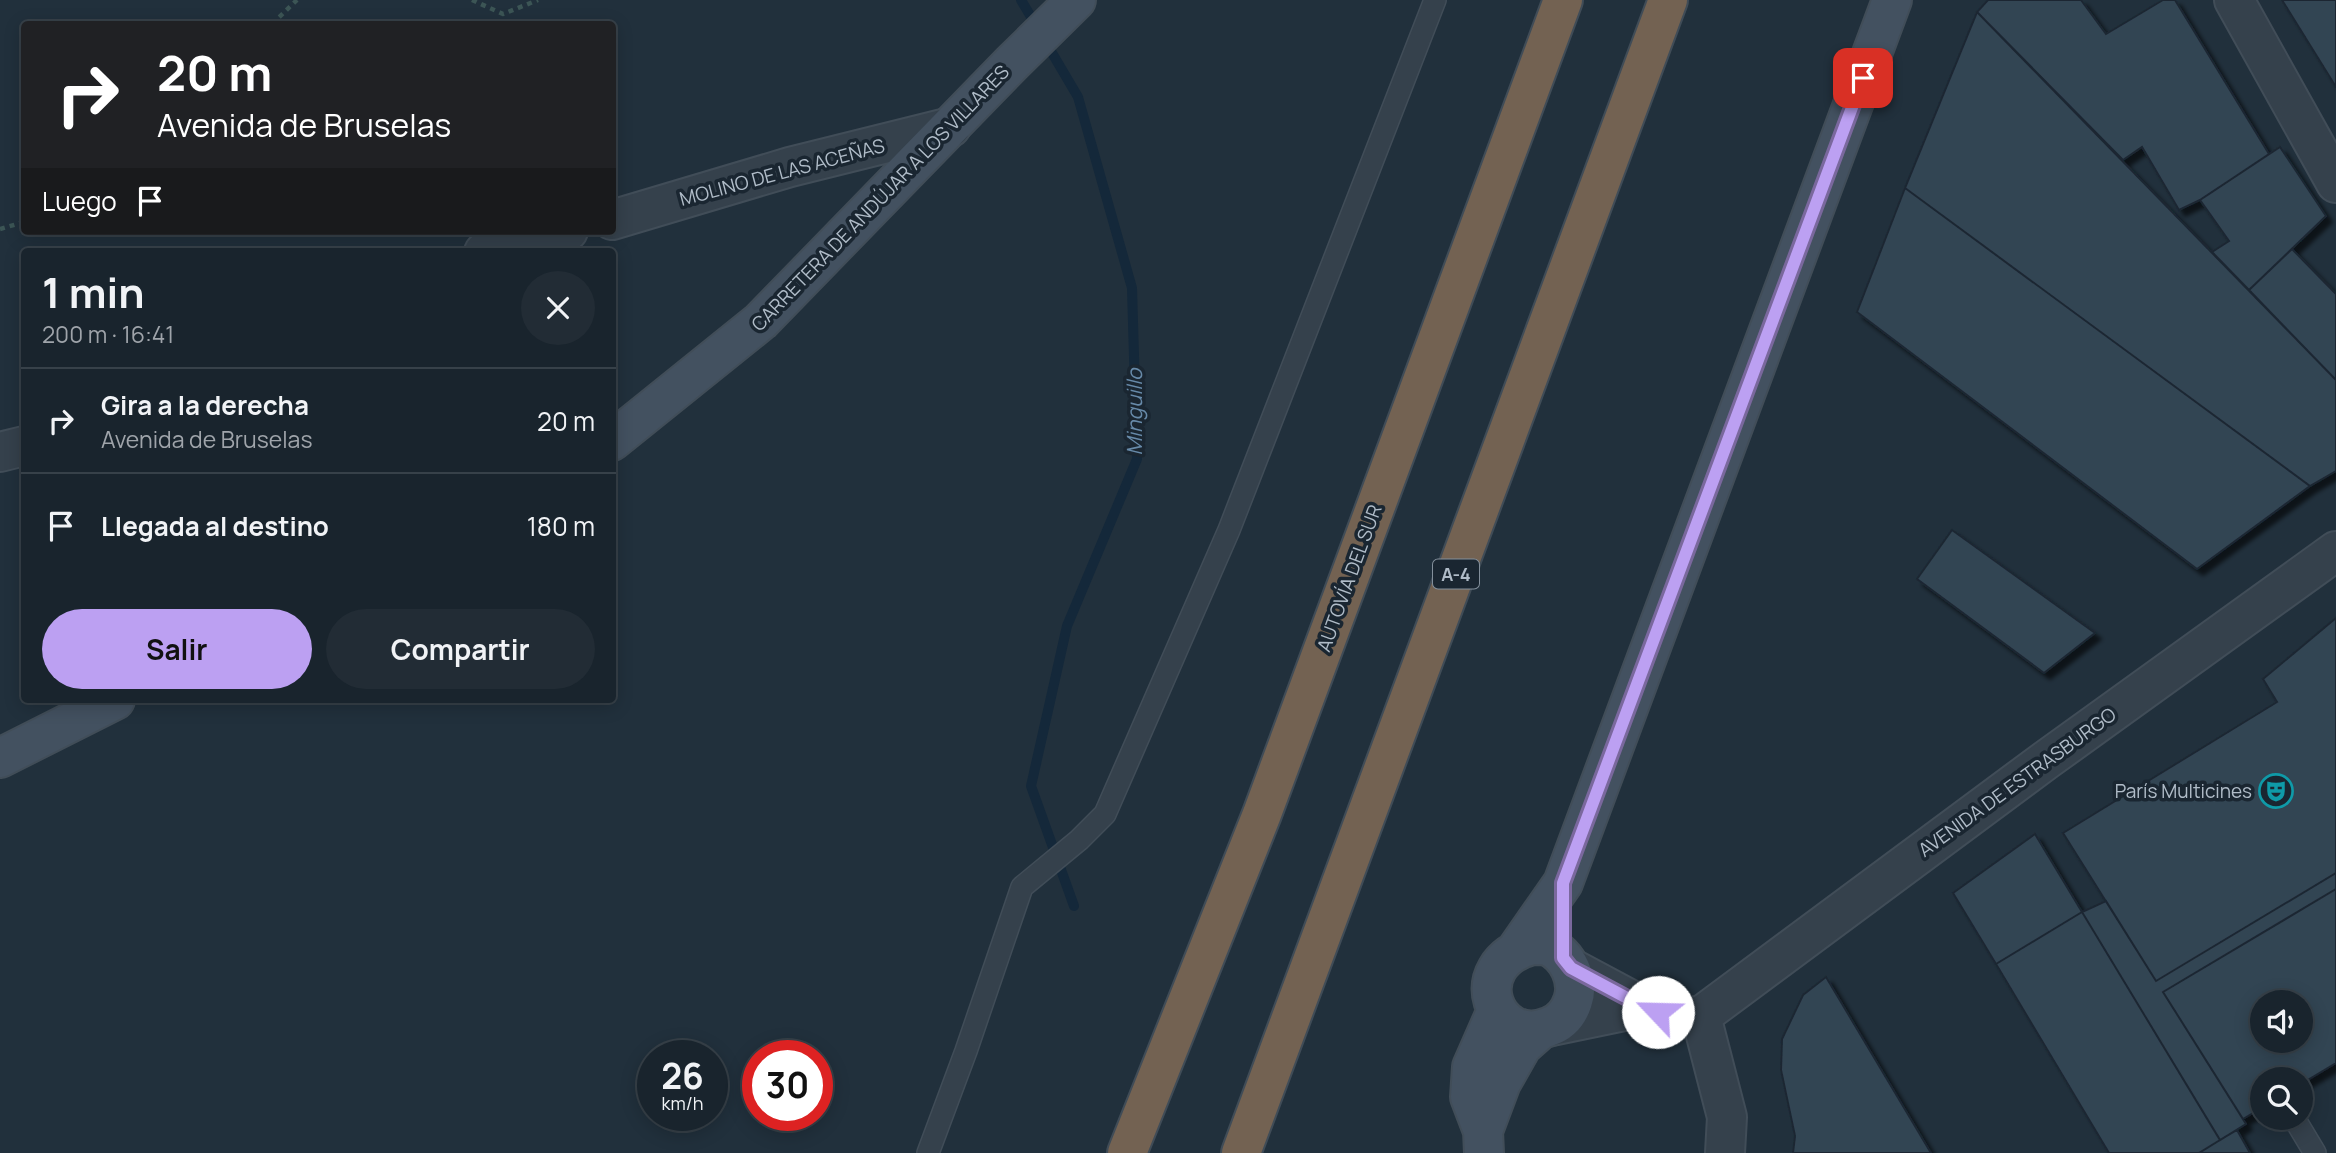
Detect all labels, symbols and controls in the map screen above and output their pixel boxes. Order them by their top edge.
text: 20 m [157,39,272,106]
pin [1833,48,1893,108]
icon: right [42,49,133,140]
street label: CARRETERA DE ANDÚJAR A LOS VILLARES [745,59,1015,337]
icon: arrive [1844,59,1882,97]
text: Avenida de Bruselas [157,103,451,147]
street label: MOLINO DE LAS ACEÑAS [677,132,888,212]
icon: arrive [131,182,169,220]
text: Luego [42,183,117,219]
text: 1 min [42,263,145,321]
button: close [521,271,595,345]
text: 200 m · 16:41 [42,318,174,350]
water label: Minguillo [1120,367,1148,456]
text: Gira a la derecha [101,387,309,423]
icon: right [42,402,80,440]
text: 20 m [537,403,595,439]
text: Avenida de Bruselas [101,423,312,455]
street label: AUTOVÍA DEL SUR [1310,501,1388,655]
icon: arrive [42,507,80,545]
text: Llegada al destino [101,508,329,544]
text: 180 m [527,508,595,544]
road number: A-4 [1433,560,1479,588]
button: Salir [42,609,312,689]
button: Compartir [326,609,595,689]
street label: AVENIDA DE ESTRASBURGO [1913,701,2121,863]
theatre icon: París Multicines [2257,772,2295,810]
place label: París Multicines [2115,778,2252,804]
position arrow [1621,975,1695,1049]
map controls [2250,990,2313,1130]
button: sound [2250,990,2313,1053]
speed limit sign: 30 [742,1040,833,1131]
text: 26 [661,1052,704,1100]
button: search [2250,1067,2313,1130]
text: km/h [662,1091,703,1115]

